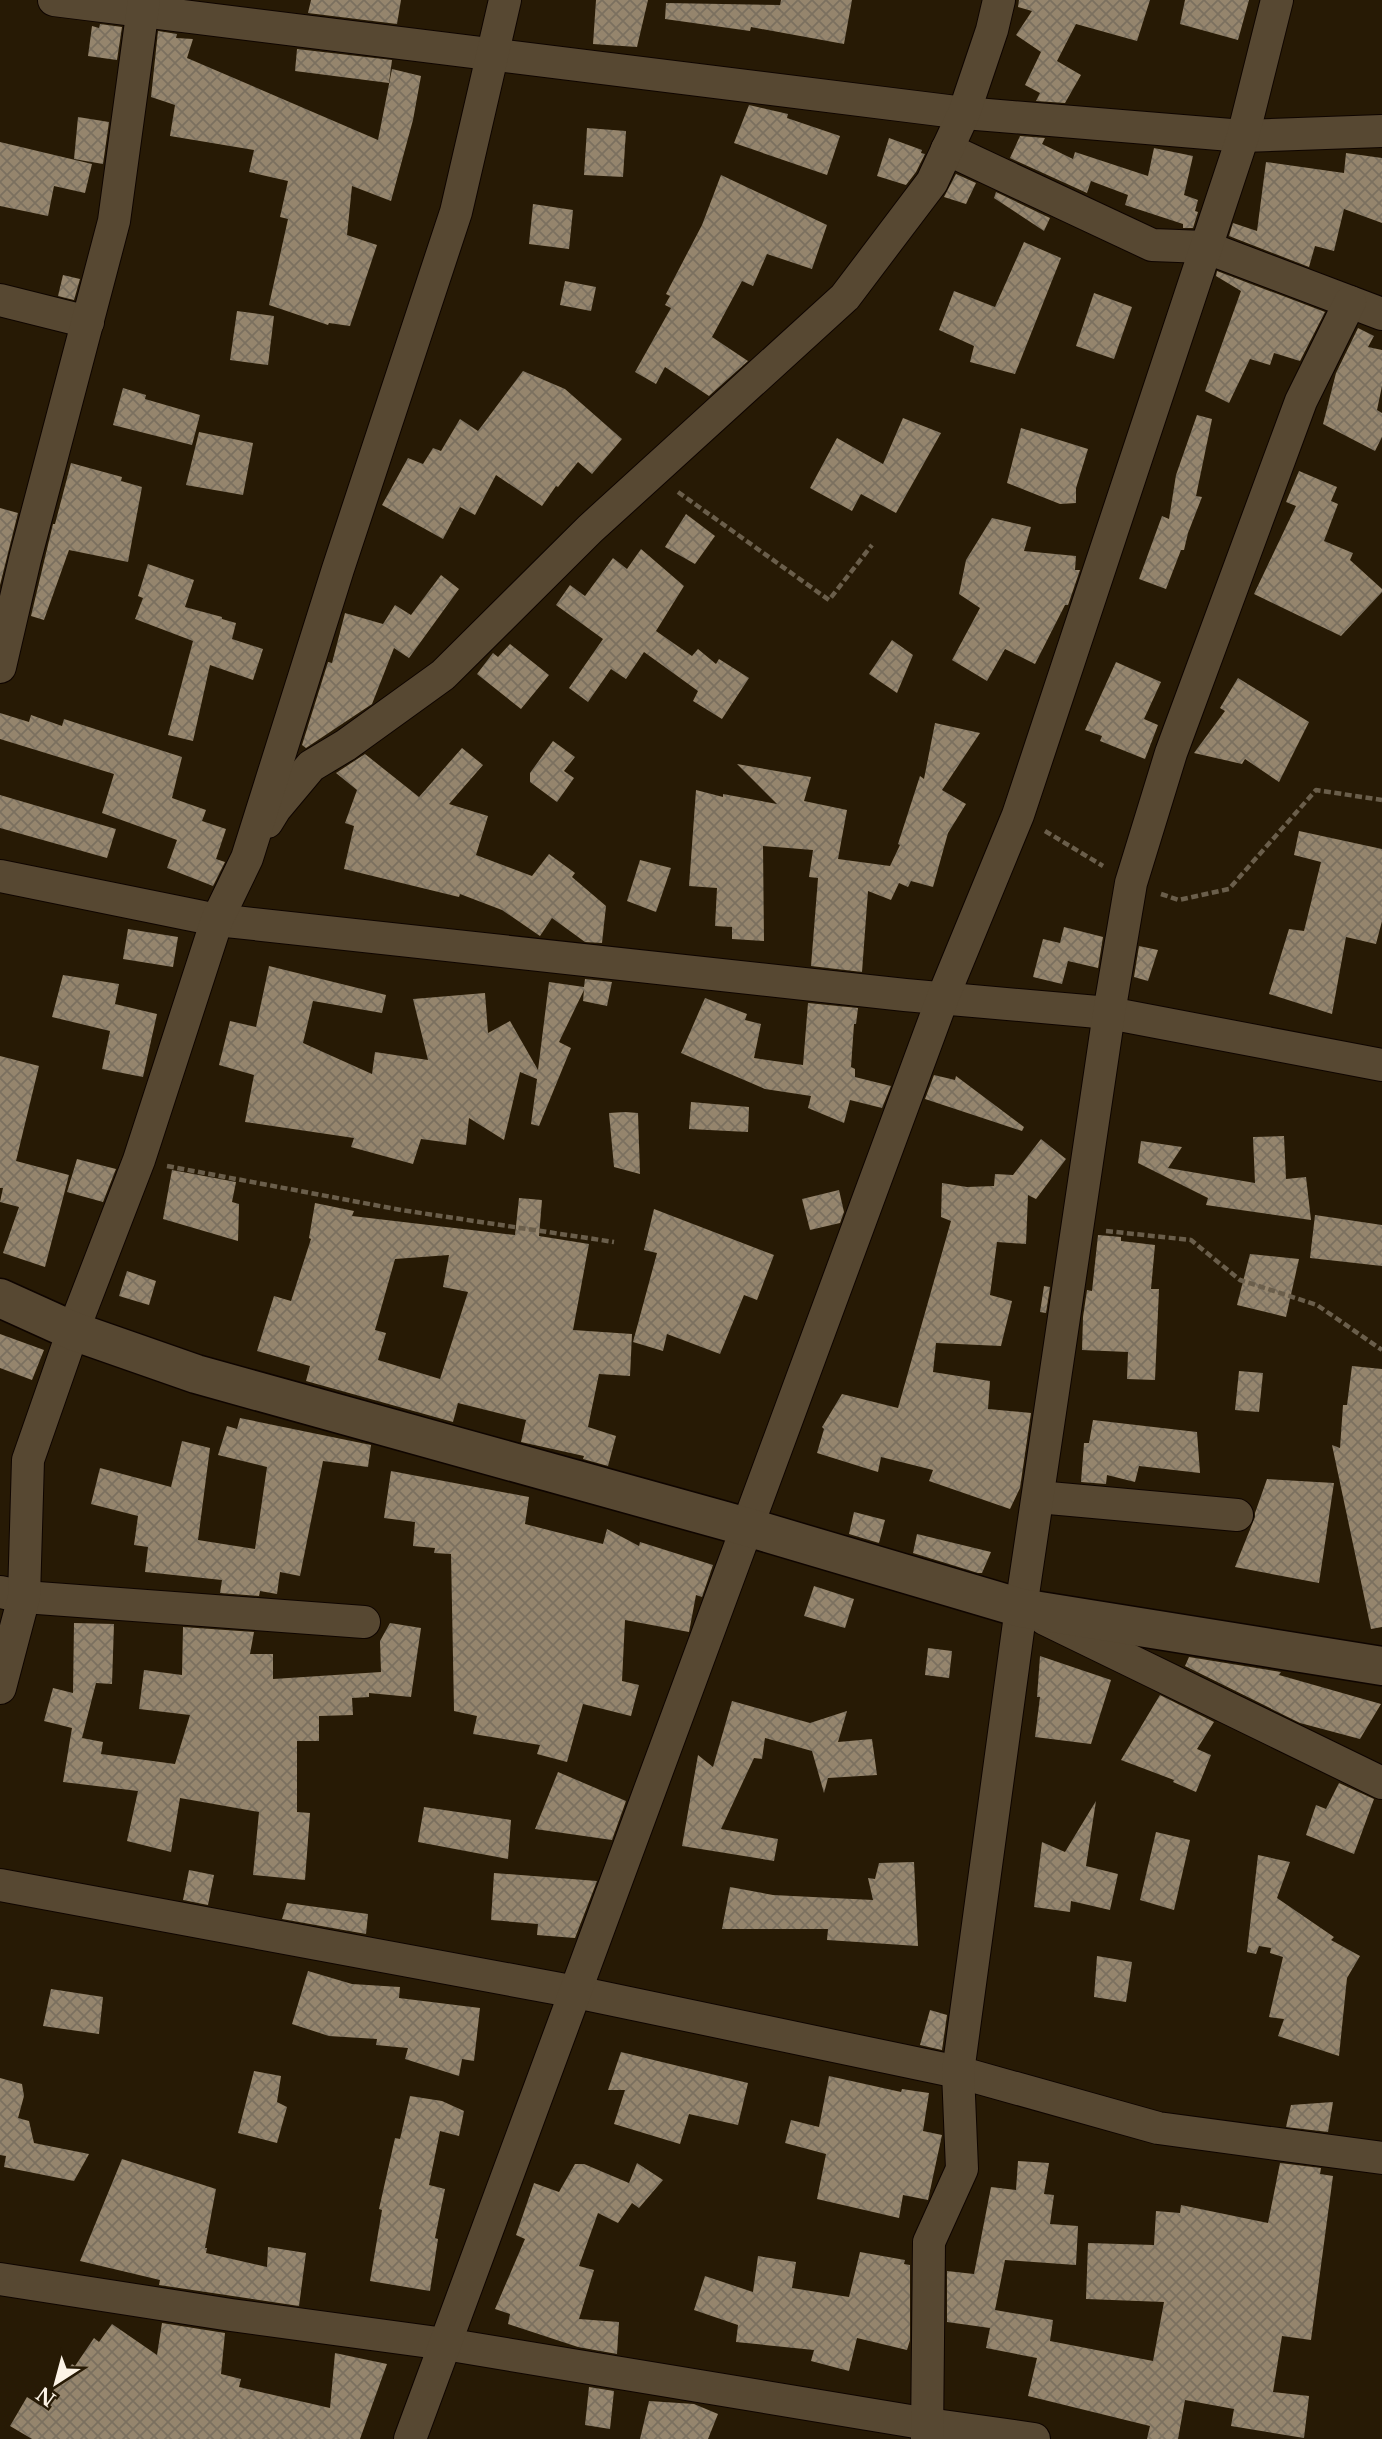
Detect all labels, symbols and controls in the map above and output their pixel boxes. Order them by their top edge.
north arrow [21,2348,91,2418]
text: N [32,2382,60,2411]

